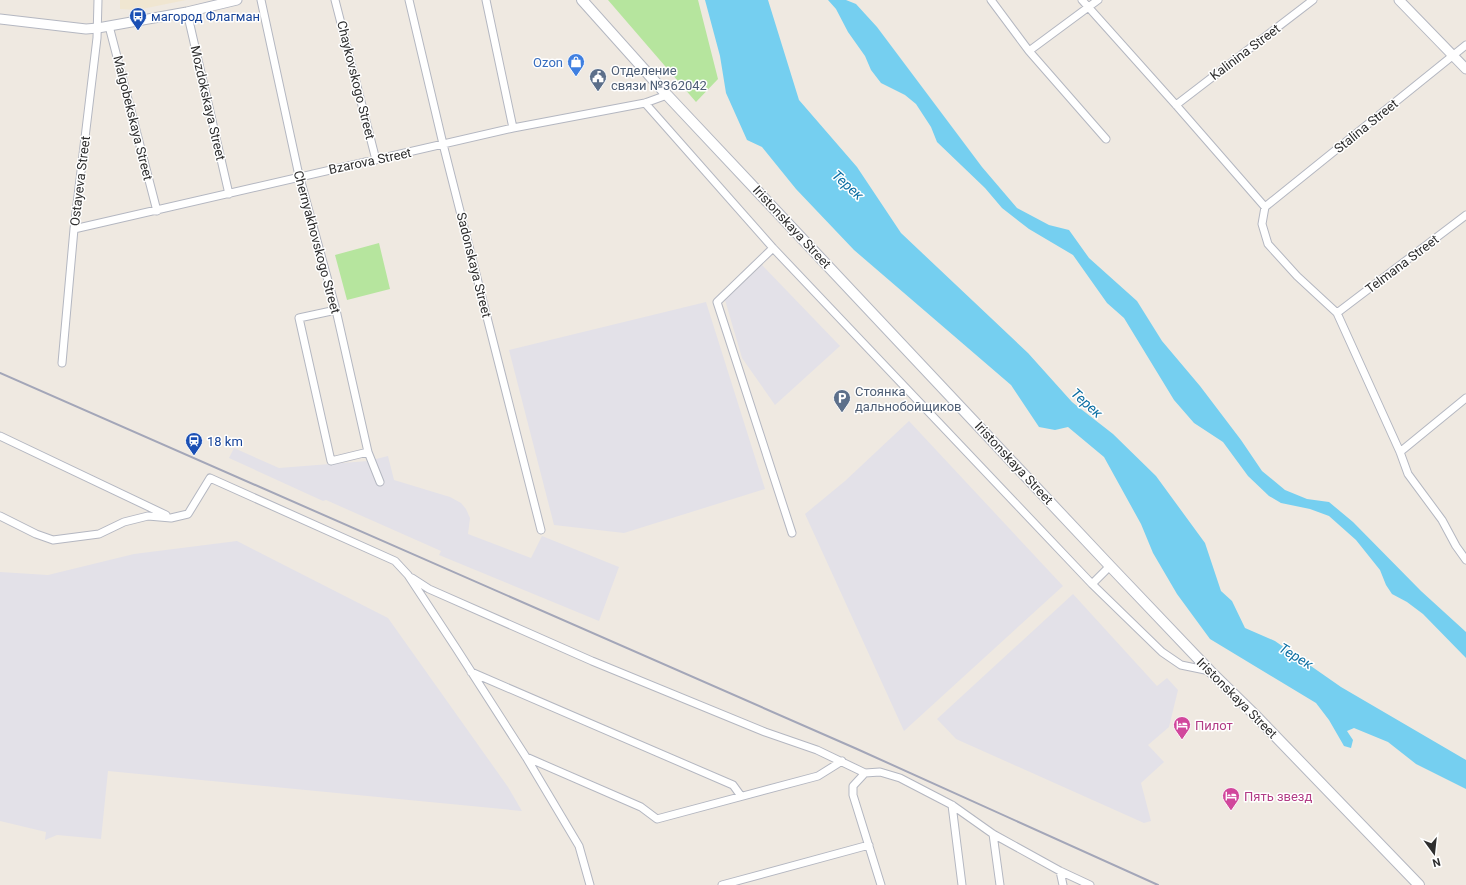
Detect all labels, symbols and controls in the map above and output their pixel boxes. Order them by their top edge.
bus stop icon: магород Флагман [128,6,148,31]
place label: магород Флагман [151,9,260,24]
street label: Chaykovskogo Street [334,19,378,141]
street label: Kalinina Street [1207,21,1283,83]
street label: Mozdokskaya Street [188,44,228,162]
shop icon: Ozon [566,52,586,77]
street label: Malgobekskaya Street [110,54,156,182]
place label: Ozon [533,55,563,70]
place label: Отделение связи №362042 [611,63,707,93]
public building icon: Отделение связи №362042 [588,67,608,92]
street label: Stalina Street [1331,96,1401,156]
street label: Ostayeva Street [67,135,93,227]
street label: Bzarova Street [327,145,413,177]
water label: Терек [829,167,868,204]
street label: Chernyakhovskogo Street [291,169,343,315]
street label: Iristonskaya Street [750,183,834,271]
street label: Sadonskaya Street [454,211,494,319]
street label: Telmana Street [1363,232,1441,296]
place label: Стоянка дальнобойщиков [855,384,962,414]
water label: Терек [1068,385,1107,422]
parking icon: Стоянка дальнобойщиков [832,388,852,413]
street label: Iristonskaya Street [972,419,1056,507]
station icon: 18 km [184,431,204,456]
place label: 18 km [207,434,243,449]
water label: Терек [1276,640,1316,673]
street label: Iristonskaya Street [1194,655,1280,741]
hotel icon: Пилот [1172,715,1192,740]
place label: Пилот [1195,718,1233,733]
hotel icon: Пять звезд [1221,786,1241,811]
place label: Пять звезд [1244,789,1312,804]
north arrow [1414,833,1454,873]
text: N [1431,855,1442,870]

